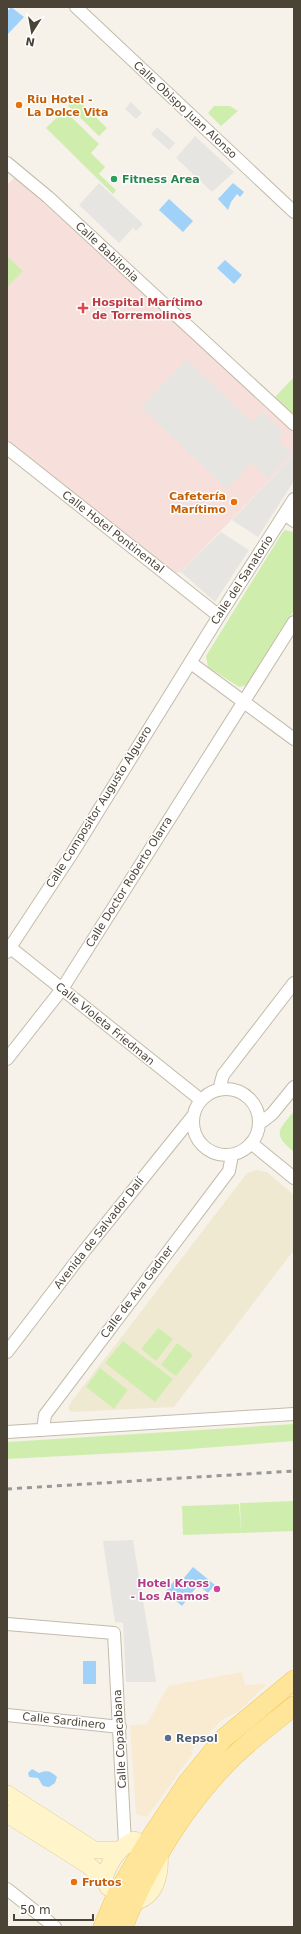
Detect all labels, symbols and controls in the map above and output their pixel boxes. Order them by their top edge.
north arrow [12,12,52,52]
text: N [24,34,36,49]
street label: Calle Obispo Juan Alonso [131,59,240,162]
place label: Riu Hotel - La Dolce Vita [27,93,108,119]
marker: Riu Hotel - La Dolce Vita [14,100,24,110]
place label: Fitness Area [122,173,200,186]
marker: Fitness Area [109,174,119,184]
street label: Calle Babilonia [73,219,141,285]
place label: Hospital Marítimo de Torremolinos [92,296,203,322]
marker: Hospital Marítimo de Torremolinos [77,302,89,314]
street label: Calle Hotel Pontinental [60,488,166,576]
place label: Cafetería Marítimo [169,490,226,516]
marker: Cafetería Marítimo [229,497,239,507]
street label: Calle del Sanatorio [208,533,276,627]
street label: Calle Compositor Augusto Alguero [44,723,155,890]
street label: Calle Doctor Roberto Olarra [83,814,175,950]
street label: Calle Violeta Friedman [53,980,157,1068]
street label: Avenida de Salvador Dalí [51,1174,147,1291]
street label: Calle de Ava Gadner [98,1243,176,1341]
place label: Hotel Kross - Los Alamos [130,1577,209,1603]
marker: Hotel Kross - Los Alamos [212,1584,222,1594]
street label: Calle Copacabana [111,1689,129,1789]
street label: Calle Sardinero [22,1710,107,1732]
place label: Repsol [176,1732,218,1745]
marker: Repsol [163,1733,173,1743]
place label: Frutos [82,1876,122,1889]
marker: Frutos [69,1877,79,1887]
scale bar [14,1896,93,1922]
text: 50 m [20,1903,51,1917]

